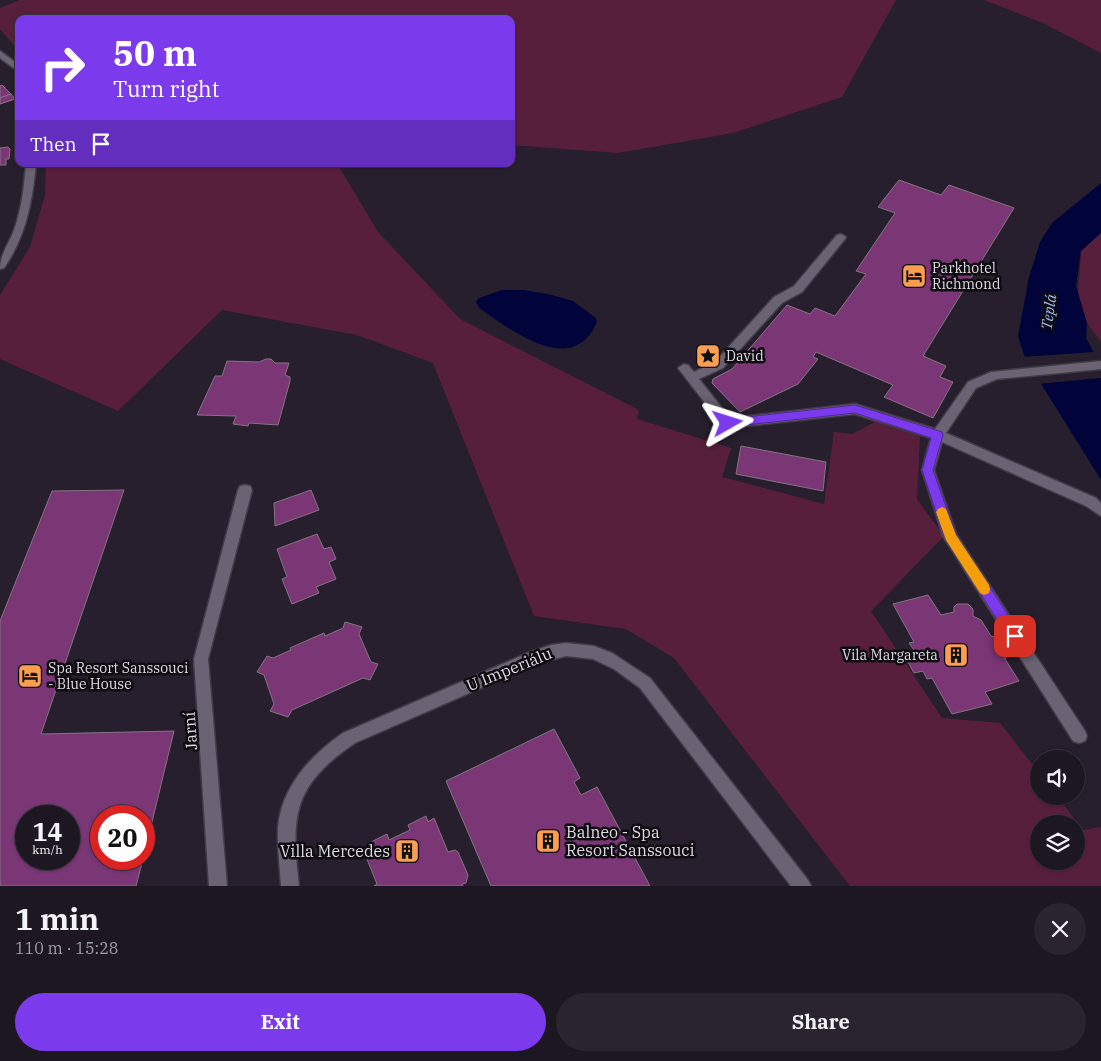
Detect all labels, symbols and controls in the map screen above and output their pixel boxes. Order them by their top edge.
text: 50 m [113,30,197,76]
icon: right [30,35,95,100]
text: Turn right [113,74,220,103]
icon: arrive [87,130,115,158]
text: Then [30,132,77,156]
place label: Parkhotel Richmond [932,259,1001,293]
hotel icon: Parkhotel Richmond [901,263,927,289]
water label: Teplá [1037,292,1061,331]
place icon: David [695,343,721,369]
place label: David [726,347,764,365]
position arrow [701,396,753,448]
pin [994,615,1036,657]
icon: arrive [1001,622,1029,650]
building icon: Vila Margareta [943,642,969,668]
street label: U Imperiálu [463,643,555,695]
place label: Vila Margareta [842,646,938,664]
place label: Spa Resort Sanssouci - Blue House [48,659,188,693]
hotel icon: Spa Resort Sanssouci - Blue House [17,663,43,689]
street label: Jarní [179,711,201,751]
map controls [1030,750,1085,870]
button: sound [1030,750,1085,805]
speed limit sign: 20 [90,805,155,870]
text: 14 [32,815,63,848]
button: layers [1030,815,1085,870]
place label: Balneo - Spa Resort Sanssouci [566,822,695,860]
building icon: Balneo - Spa Resort Sanssouci [535,828,561,854]
building icon: Villa Mercedes [394,838,420,864]
place label: Villa Mercedes [280,841,390,861]
text: km/h [32,842,63,857]
text: 1 min [15,899,99,938]
button: close [1034,903,1086,955]
text: 110 m · 15:28 [15,938,118,958]
button: Exit [15,993,546,1051]
button: Share [556,993,1086,1051]

